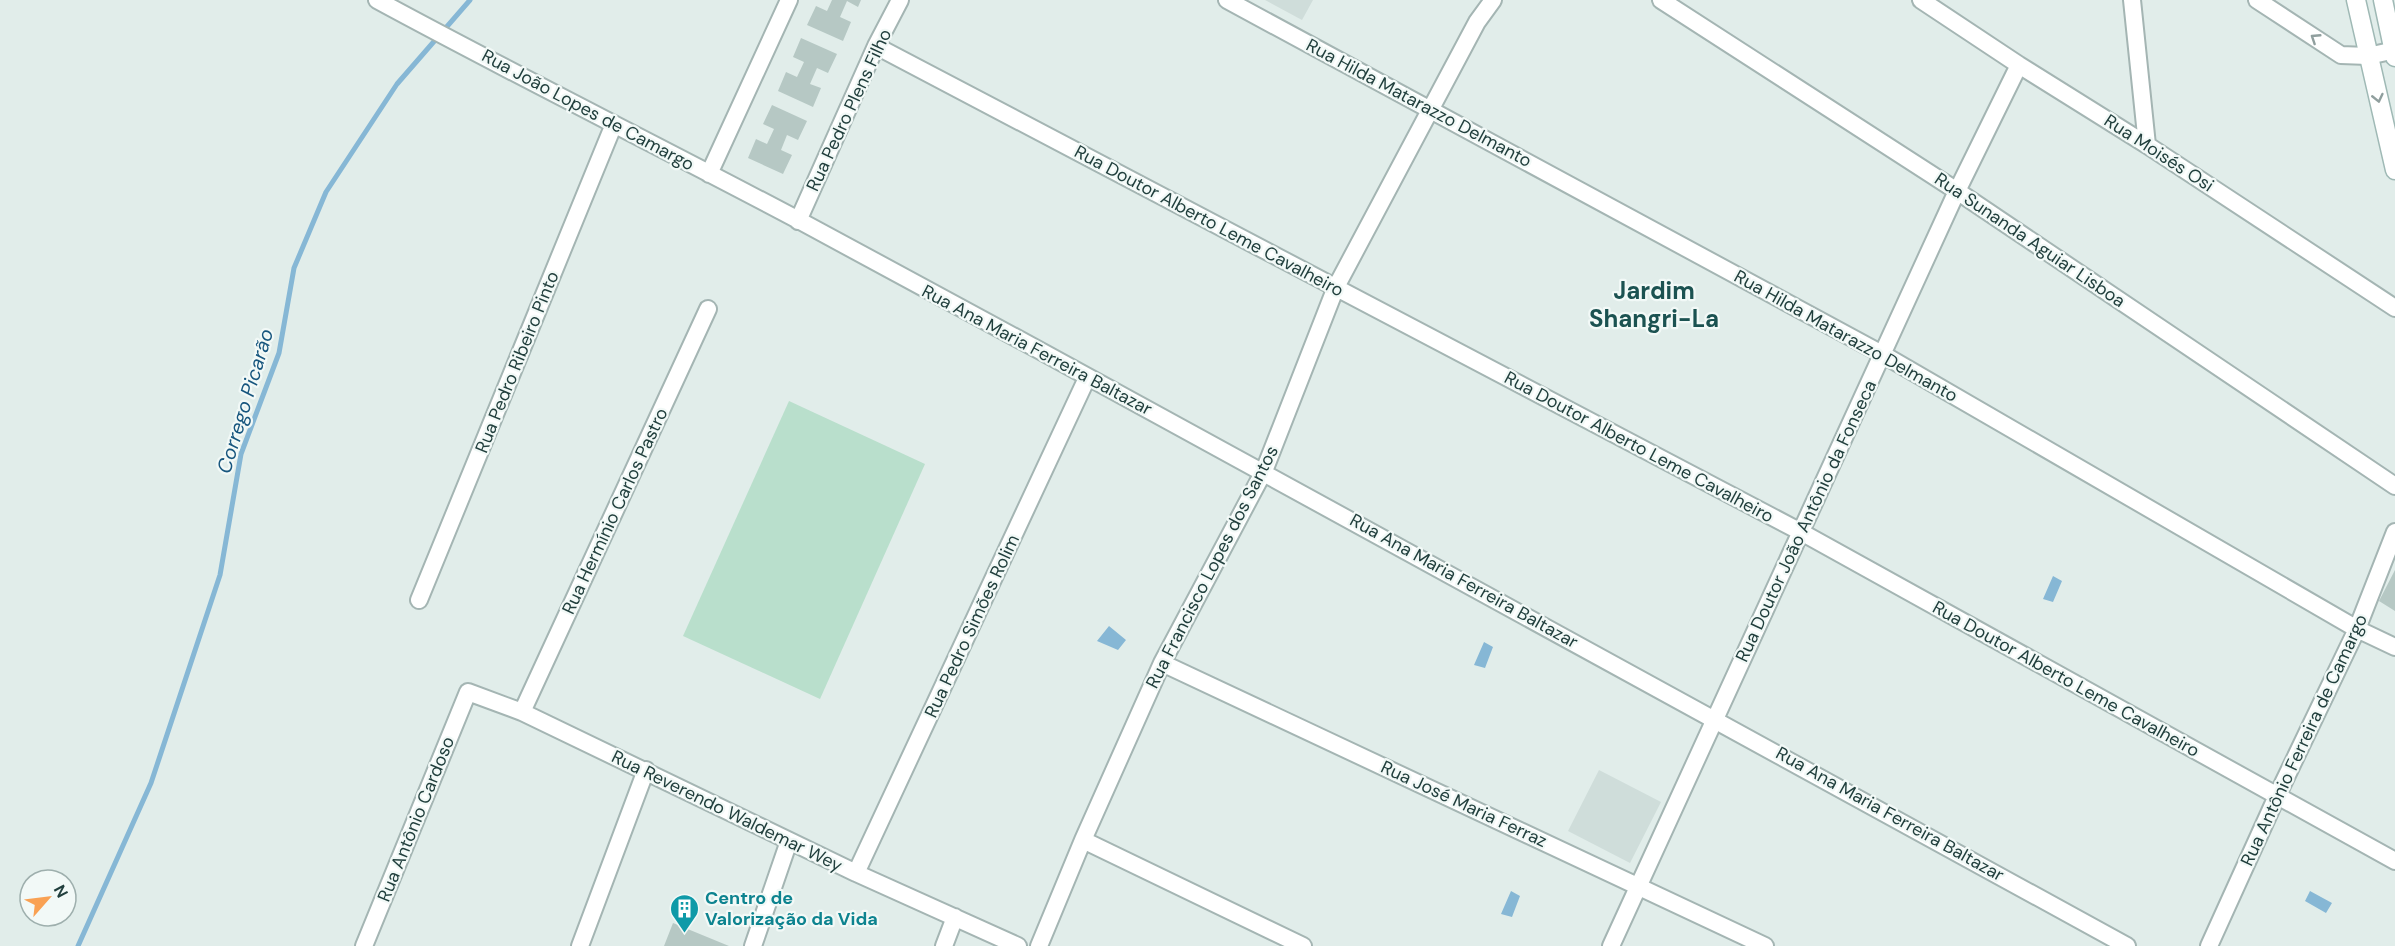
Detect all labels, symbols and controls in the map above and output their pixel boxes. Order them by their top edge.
street label: Rua Pedro Plens Filho [801,25,897,195]
street label: Rua Hilda Matarazzo Delmanto [1302,33,1536,173]
one-way arrow [2311,34,2321,46]
street label: Rua João Lopes de Camargo [478,44,698,176]
one-way arrow [2371,93,2384,103]
street label: Rua Moisés Osi [2100,109,2218,197]
street label: Rua Doutor Alberto Leme Cavalheiro [1070,140,1348,302]
street label: Rua Sunanda Aguiar Lisboa [1930,167,2130,313]
street label: Rua Hilda Matarazzo Delmanto [1730,264,1962,408]
street label: Rua Pedro Ribeiro Pinto [470,268,564,456]
district label: Jardim Shangri-La [1589,275,1719,334]
street label: Rua Ana Maria Ferreira Baltazar [918,279,1157,421]
water label: Corrego Picarão [211,325,279,476]
street label: Rua Doutor Alberto Leme Cavalheiro [1500,366,1778,528]
street label: Rua Doutor João Antônio da Fonseca [1730,376,1882,666]
street label: Rua Hermínio Carlos Pastro [557,404,673,618]
street label: Rua Francisco Lopes dos Santos [1140,442,1284,692]
street label: Rua Ana Maria Ferreira Baltazar [1346,508,1583,654]
street label: Rua Pedro Simões Rolim [919,531,1025,721]
street label: Rua Doutor Alberto Leme Cavalheiro [1928,595,2204,763]
street label: Rua Antônio Ferreira de Camargo [2235,610,2373,870]
street label: Rua Antônio Cardoso [372,733,460,905]
street label: Rua Ana Maria Ferreira Baltazar [1772,741,2009,887]
street label: Rua Reverendo Waldemar Wey [608,745,846,877]
street label: Rua José Maria Ferraz [1377,755,1551,853]
north arrow [18,868,78,928]
text: N [49,881,73,901]
place label: Centro de Valorização da Vida [705,886,878,931]
building icon: Centro de Valorização da Vida [668,892,700,934]

